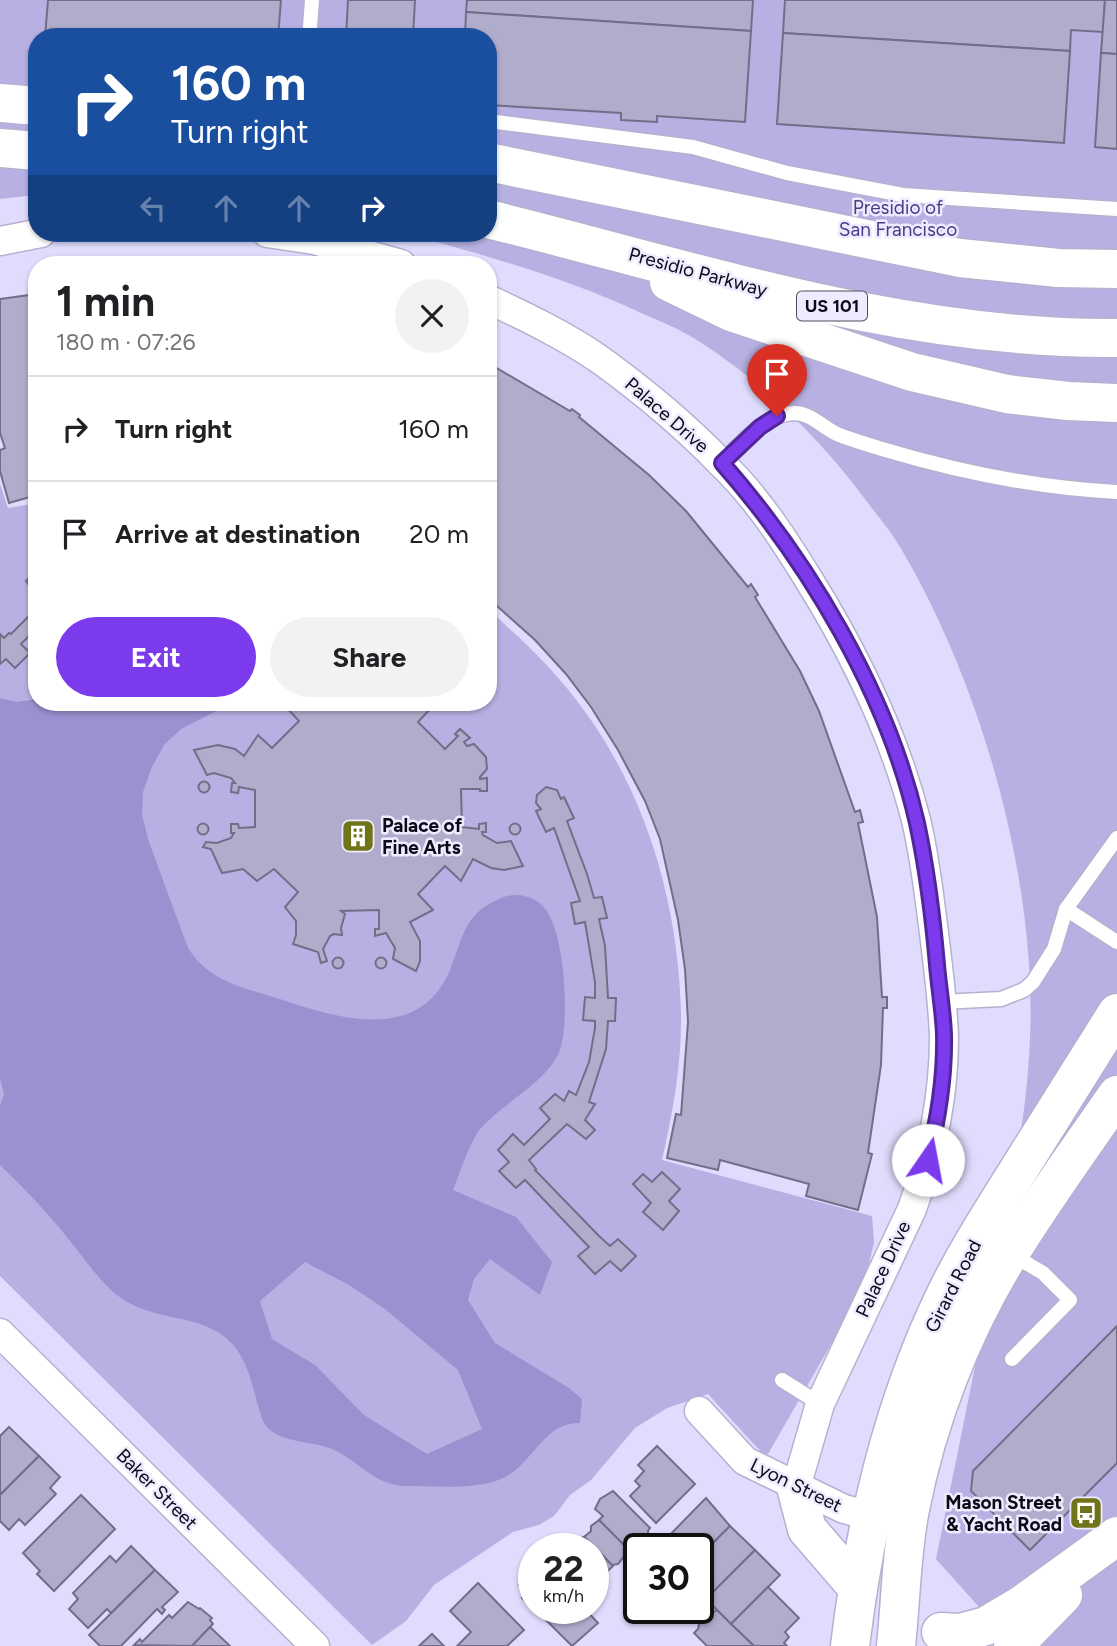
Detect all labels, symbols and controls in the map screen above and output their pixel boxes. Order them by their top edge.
text: 160 m [171,53,306,112]
icon: right [56,56,147,147]
text: Turn right [171,113,309,151]
icon: left [134,189,172,227]
icon: ahead [207,189,245,227]
icon: ahead [280,189,318,227]
icon: right [353,189,391,227]
park label: Presidio of San Francisco [839,196,957,241]
street label: Presidio Parkway [626,242,770,302]
text: 1 min [56,276,155,327]
button: close [395,279,469,353]
road number: US 101 [797,292,867,320]
text: 180 m · 07:26 [56,328,196,356]
pin [747,344,807,416]
icon: arrive [758,355,796,393]
street label: Palace Drive [620,372,714,458]
icon: right [56,410,94,448]
text: Turn right [115,413,232,445]
text: 160 m [398,413,469,445]
icon: arrive [56,515,94,553]
text: Arrive at destination [115,518,360,550]
text: 20 m [409,518,469,550]
button: Exit [56,617,256,697]
button: Share [270,617,469,697]
place label: Palace of Fine Arts [382,814,463,859]
building icon: Palace of Fine Arts [339,817,377,855]
position arrow [891,1123,965,1197]
street label: Palace Drive [851,1217,915,1321]
street label: Girard Road [920,1236,986,1336]
street label: Baker Street [112,1444,202,1534]
street label: Lyon Street [746,1453,846,1517]
place label: Mason Street & Yacht Road [945,1491,1062,1536]
bus stop icon: Mason Street & Yacht Road [1067,1494,1105,1532]
speed limit sign: 30 [623,1533,714,1624]
text: 22 [543,1548,584,1590]
text: km/h [543,1585,584,1607]

